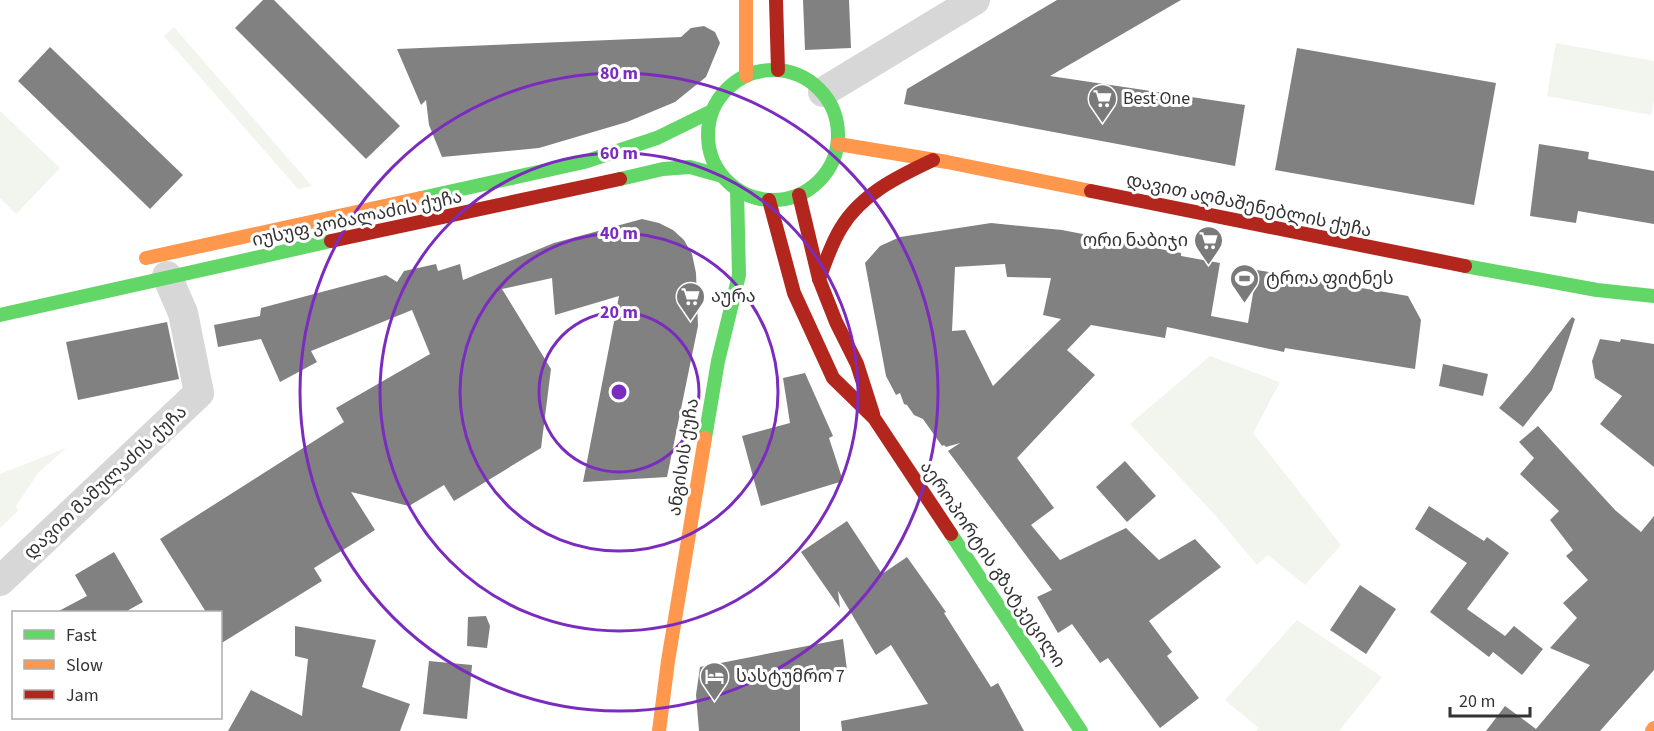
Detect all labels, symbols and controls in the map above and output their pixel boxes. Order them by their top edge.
text: 80 m [600,61,638,86]
supermarket icon: Best One [1086,82,1118,124]
place label: Best One [1123,86,1190,111]
text: 60 m [600,141,638,166]
street label: დავით აღმაშენებლის ქუჩა [1124,167,1374,244]
street label: იუსუფ კობალაძის ქუჩა [250,184,464,253]
text: 40 m [600,221,638,246]
supermarket icon: ორი ნაბიჯი [1193,224,1225,266]
place label: ორი ნაბიჯი [1083,228,1188,253]
sports icon: ტროა ფიტნეს [1229,262,1261,304]
place label: ტროა ფიტნეს [1266,266,1394,291]
supermarket icon: აურა [674,280,706,322]
place label: აურა [711,284,756,309]
text: 20 m [600,300,638,325]
centre of rings [609,382,629,402]
street label: ანგისის ქუჩა [662,396,705,518]
street label: დავით მამულაძის ქუჩა [18,400,193,565]
street label: აეროპორტის გზატკეცილი [914,456,1071,673]
legend [12,611,222,719]
text: Fast [66,623,97,648]
text: Slow [66,653,103,678]
hotel icon: სასტუმრო 7 [699,660,731,702]
place label: სასტუმრო 7 [736,664,845,689]
scale bar [1450,680,1530,718]
text: Jam [66,683,99,708]
text: 20 m [1459,689,1495,714]

